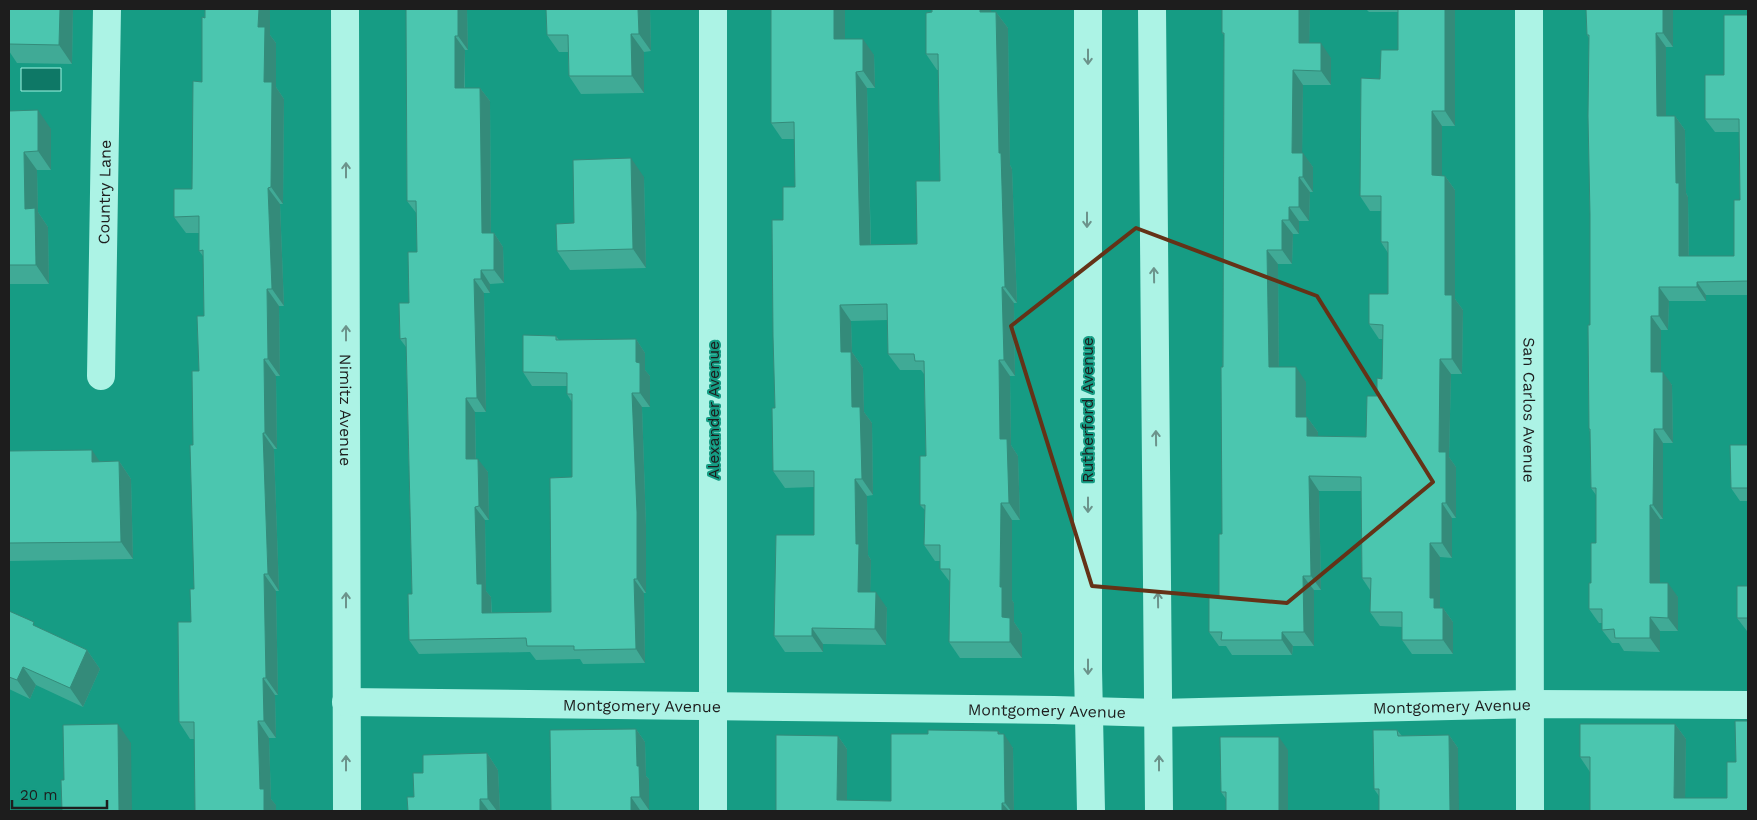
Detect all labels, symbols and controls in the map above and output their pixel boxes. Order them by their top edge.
one-way arrow [1083,49,1093,65]
street label: Country Lane [94,140,114,244]
one-way arrow [341,162,351,178]
one-way arrow [1082,212,1092,228]
one-way arrow [1150,267,1159,283]
one-way arrow [341,325,351,341]
street label: Rutherford Avenue [1078,337,1097,483]
street label: San Carlos Avenue [1520,337,1539,483]
street label: Alexander Avenue [704,341,723,479]
street label: Nimitz Avenue [336,354,356,466]
one-way arrow [1151,430,1161,446]
one-way arrow [1083,496,1093,513]
one-way arrow [341,592,351,608]
one-way arrow [1153,592,1163,608]
one-way arrow [1083,659,1093,675]
street label: Montgomery Avenue [563,695,721,716]
street label: Montgomery Avenue [1373,695,1531,717]
street label: Montgomery Avenue [968,700,1126,722]
one-way arrow [342,755,351,771]
one-way arrow [1154,755,1164,771]
scale bar [12,778,108,810]
text: 20 m [20,786,58,804]

